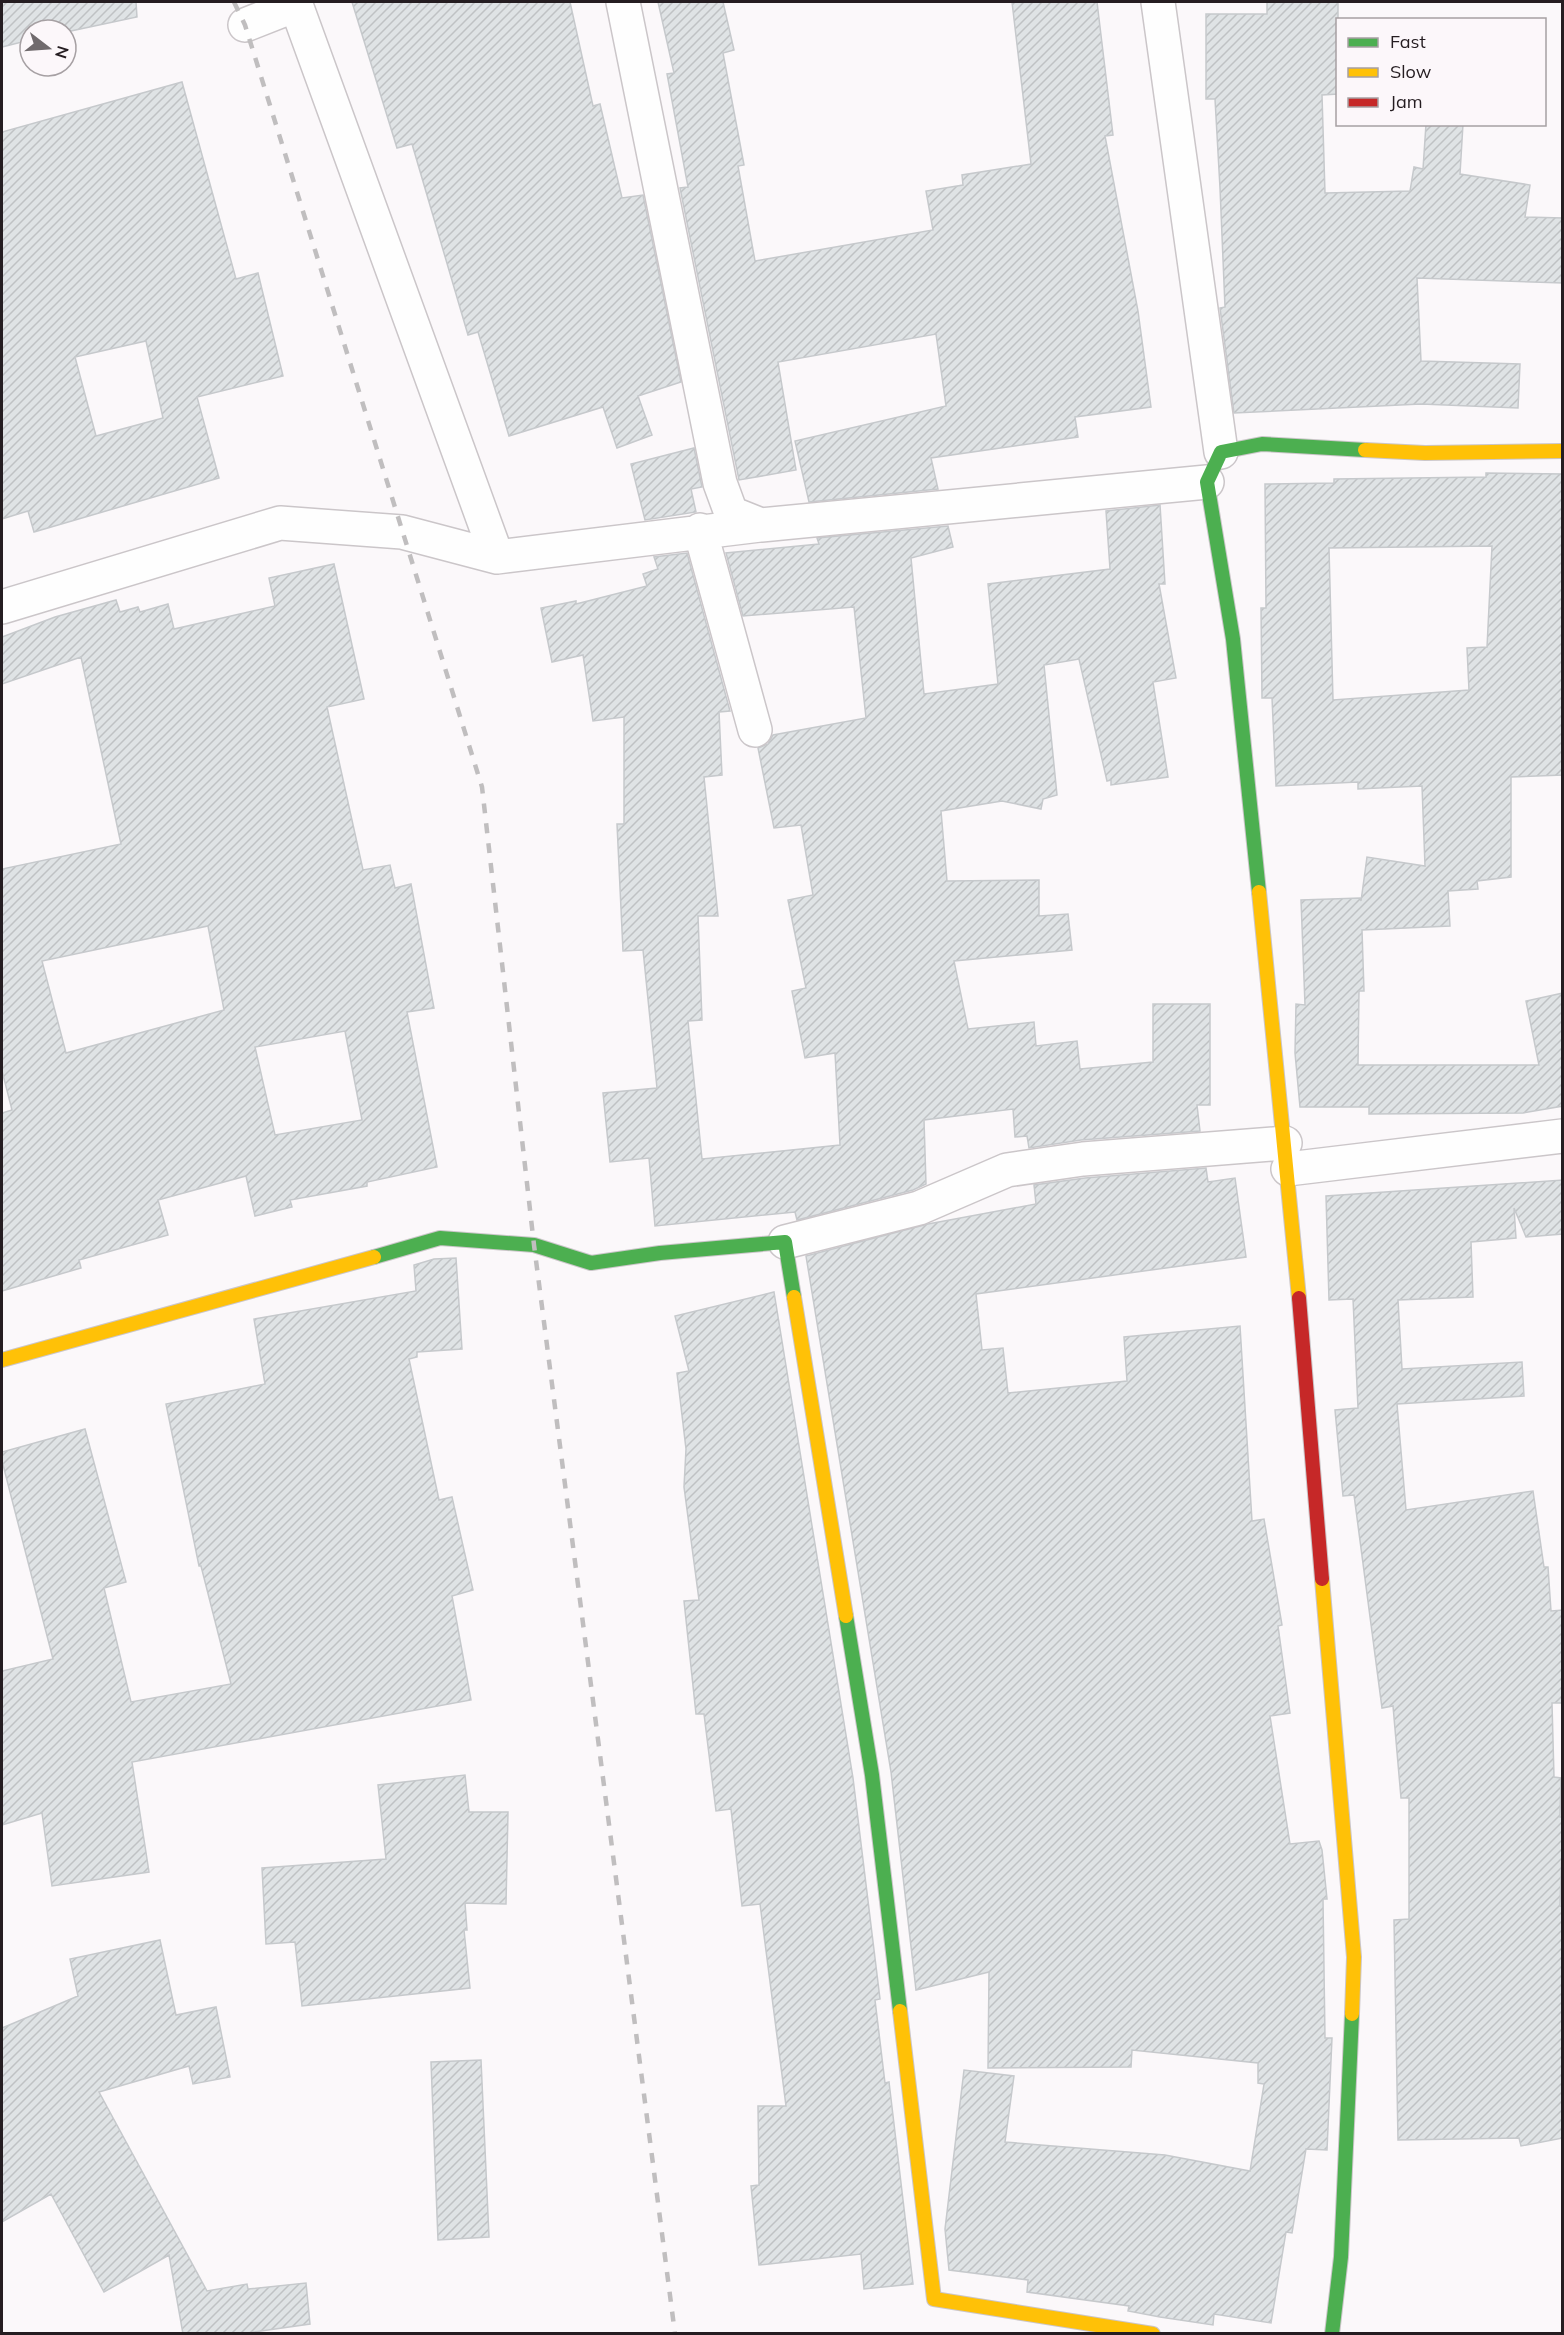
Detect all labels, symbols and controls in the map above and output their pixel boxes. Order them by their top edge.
north arrow [18,18,78,78]
legend [1336,18,1546,126]
text: Fast [1390,30,1426,53]
text: N [51,44,74,61]
text: Slow [1390,60,1432,83]
text: Jam [1390,90,1423,113]

